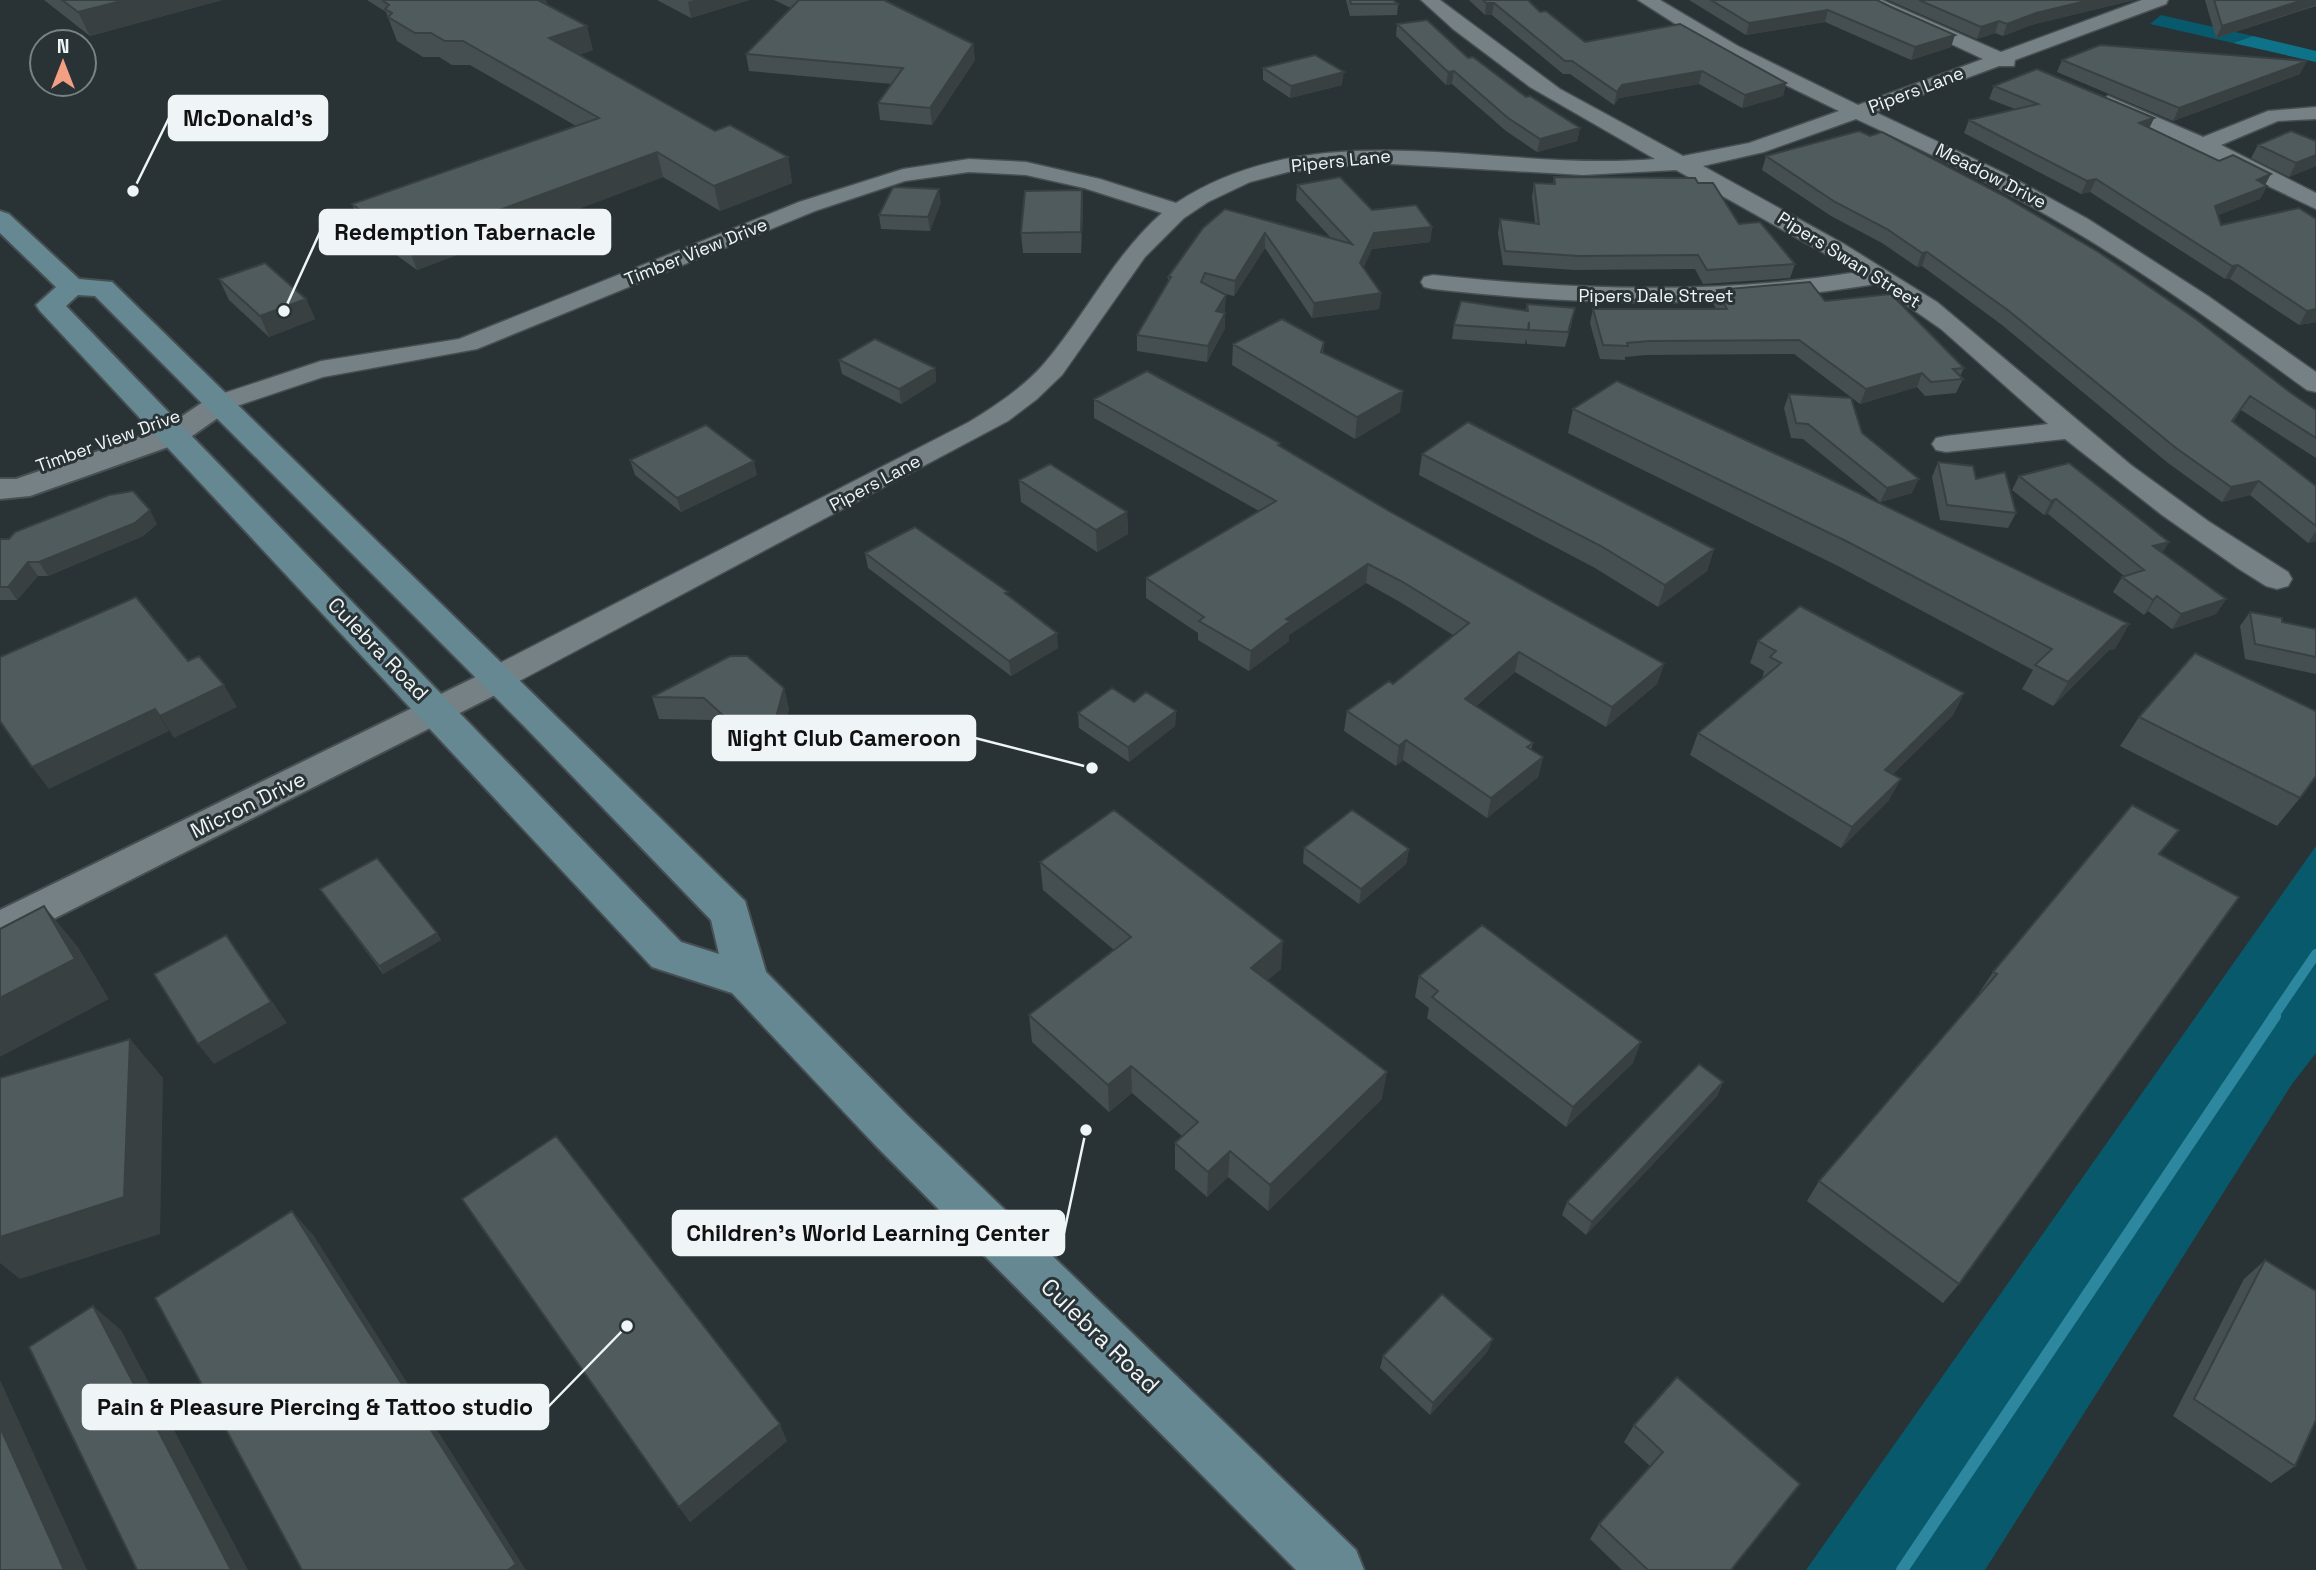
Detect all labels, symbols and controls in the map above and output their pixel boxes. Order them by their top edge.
north arrow [28,28,98,98]
text: N [57,34,69,59]
street label: Pipers Lane [1865,61,1967,118]
callout: McDonald's [169,96,327,140]
text: McDonald's [183,103,313,133]
street label: Meadow Drive [1932,138,2050,213]
street label: Pipers Lane [1290,144,1392,177]
street label: Pipers Swan Street [1773,206,1925,313]
callout: Redemption Tabernacle [320,210,610,254]
street label: Timber View Drive [621,212,771,291]
text: Redemption Tabernacle [334,217,596,247]
street label: Pipers Dale Street [1578,284,1734,307]
street label: Timber View Drive [33,404,183,477]
street label: Pipers Lane [825,449,924,516]
street label: Culebra Road [322,591,435,706]
callout: Night Club Cameroon [713,716,975,760]
text: Night Club Cameroon [727,723,961,753]
street label: Micron Drive [186,765,310,844]
callout: Children's World Learning Center [673,1211,1064,1255]
text: Children's World Learning Center [686,1218,1050,1248]
street label: Culebra Road [1034,1271,1166,1400]
callout: Pain & Pleasure Piercing & Tattoo studio [83,1385,548,1429]
text: Pain & Pleasure Piercing & Tattoo studio [97,1392,533,1422]

